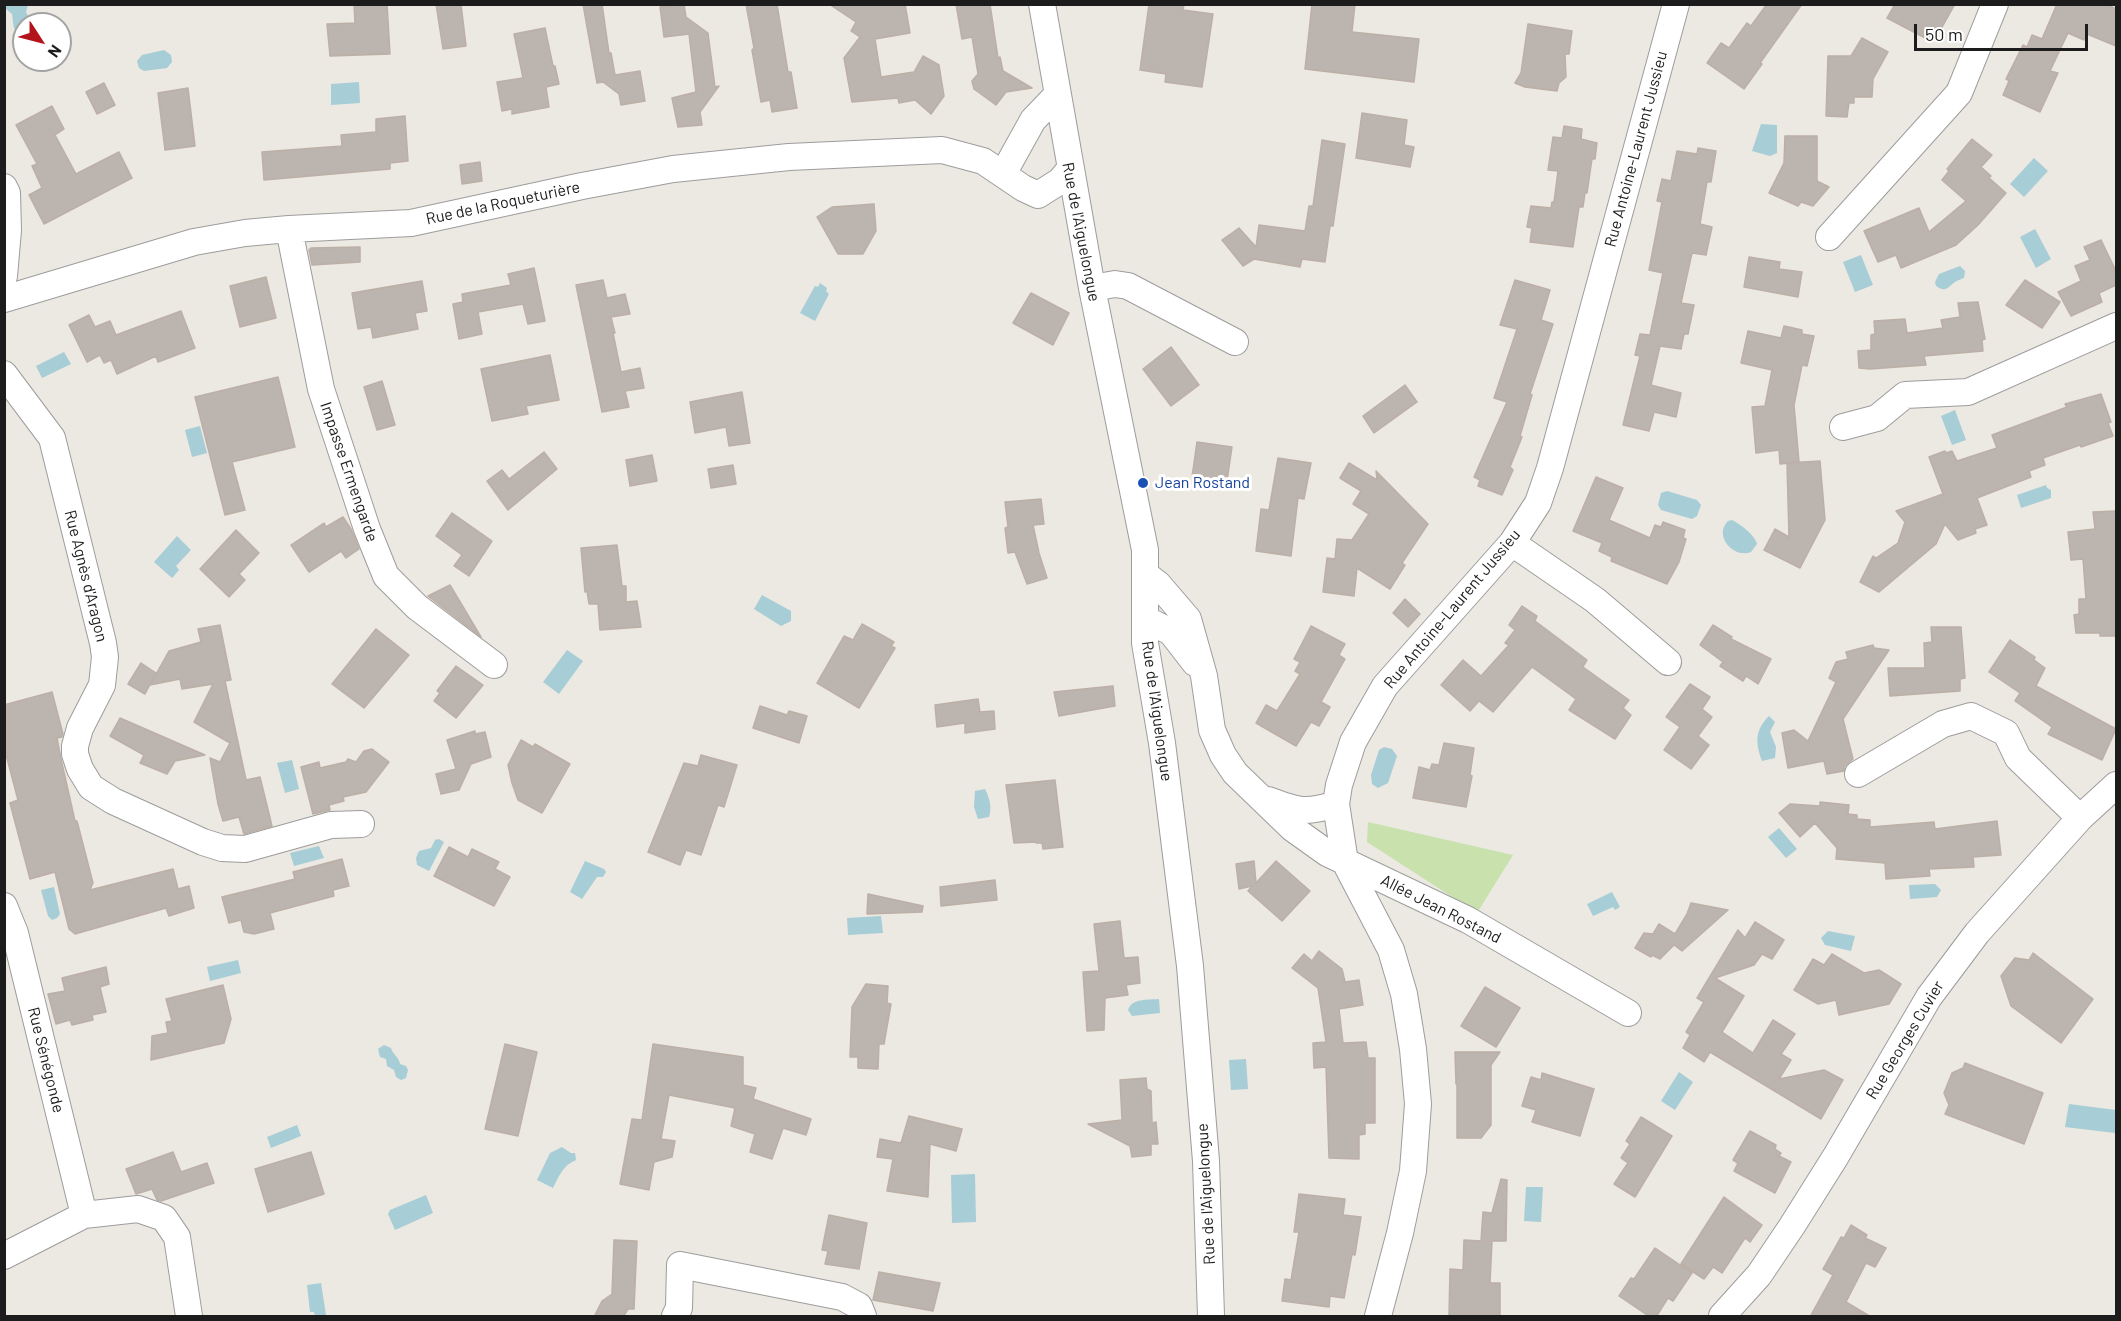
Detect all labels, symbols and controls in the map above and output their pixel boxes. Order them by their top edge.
north arrow [12,12,72,72]
scale bar [1917,12,2091,50]
text: 50 m [1925,23,1963,45]
text: N [45,42,66,62]
street label: Rue Antoine-Laurent Jussieu [1601,49,1671,249]
street label: Rue de l'Aiguelongue [1058,161,1104,303]
street label: Rue de la Roqueturière [424,177,582,229]
street label: Impasse Ermengarde [316,399,382,545]
place label: Jean Rostand [1155,473,1250,493]
marker: Jean Rostand [1136,476,1150,490]
street label: Rue Agnès d'Aragon [60,508,112,644]
street label: Rue Antoine-Laurent Jussieu [1380,525,1524,693]
street label: Rue de l'Aiguelongue [1138,640,1176,782]
street label: Allée Jean Rostand [1378,870,1504,948]
street label: Rue Georges Cuvier [1862,977,1948,1103]
street label: Rue Sénégonde [24,1005,68,1115]
street label: Rue de l'Aiguelongue [1193,1123,1219,1265]

